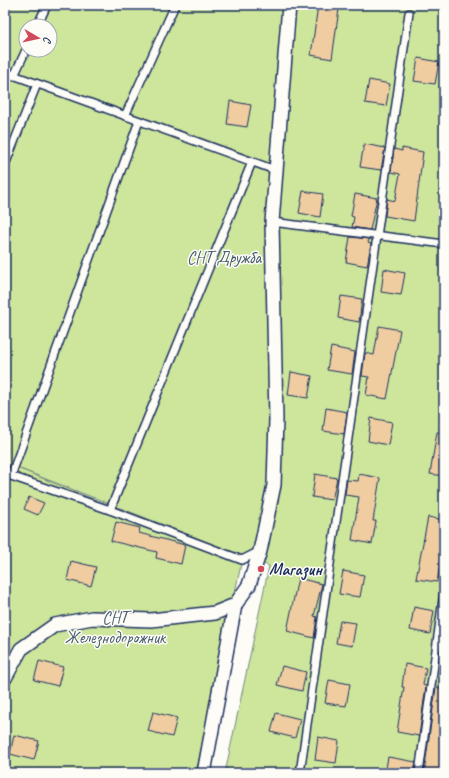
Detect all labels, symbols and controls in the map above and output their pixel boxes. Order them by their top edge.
north arrow [18,18,58,58]
text: С [40,36,55,45]
park label: СНТ Дружба [187,247,262,268]
place label: Магазин [269,559,323,581]
marker: Магазин [256,564,266,574]
park label: СНТ Железнодорожник [65,607,167,649]

